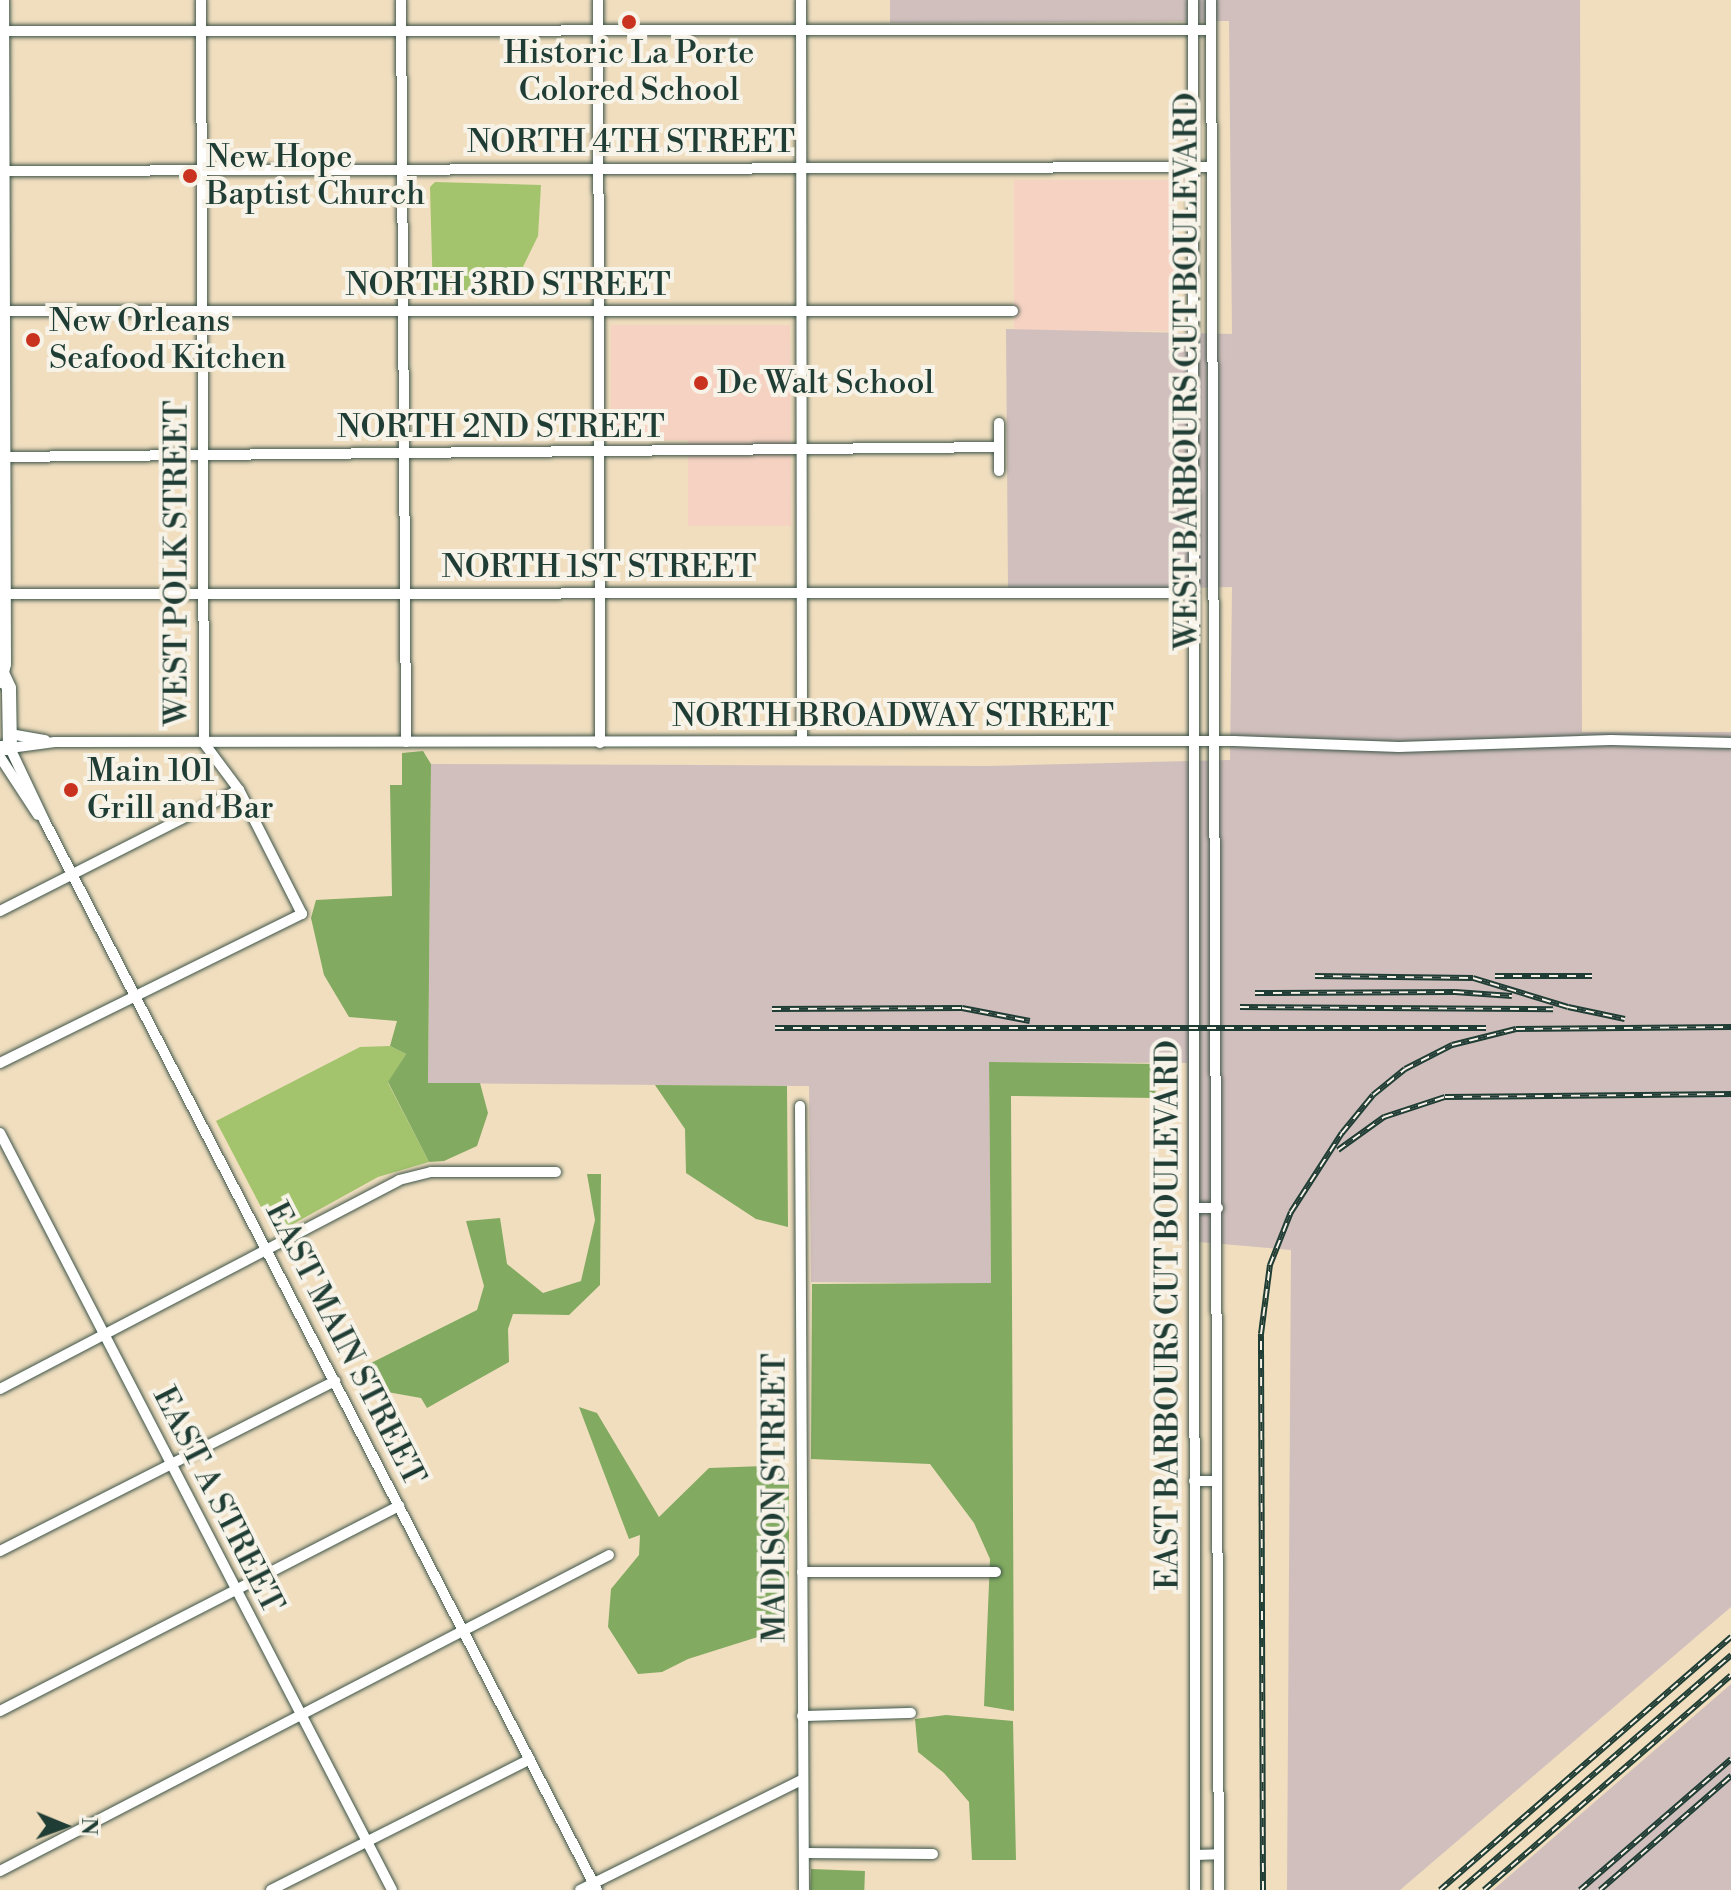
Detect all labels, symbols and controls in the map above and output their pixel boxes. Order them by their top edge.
marker: Historic La Porte Colored School [620,13,638,31]
place label: Historic La Porte Colored School [504,35,754,110]
street label: WEST BARBOURS CUT BOULEVARD [1168,92,1206,650]
street label: NORTH 4TH STREET [467,123,795,161]
place label: New Hope Baptist Church [206,139,425,214]
marker: New Hope Baptist Church [181,167,199,185]
street label: NORTH 3RD STREET [345,266,671,304]
place label: New Orleans Seafood Kitchen [49,303,286,378]
marker: New Orleans Seafood Kitchen [24,331,42,349]
place label: De Walt School [717,364,934,402]
marker: De Walt School [692,374,710,392]
street label: WEST POLK STREET [158,400,196,726]
street label: NORTH 2ND STREET [337,408,665,446]
street label: NORTH 1ST STREET [441,548,757,586]
street label: NORTH BROADWAY STREET [672,697,1114,735]
place label: Main 101 Grill and Bar [87,753,274,828]
marker: Main 101 Grill and Bar [62,781,80,799]
street label: EAST BARBOURS CUT BOULEVARD [1149,1040,1187,1590]
street label: EAST MAIN STREET [257,1196,433,1492]
street label: MADISON STREET [756,1353,794,1643]
street label: EAST A STREET [144,1380,292,1620]
north arrow [24,1786,104,1866]
text: N [75,1817,102,1835]

